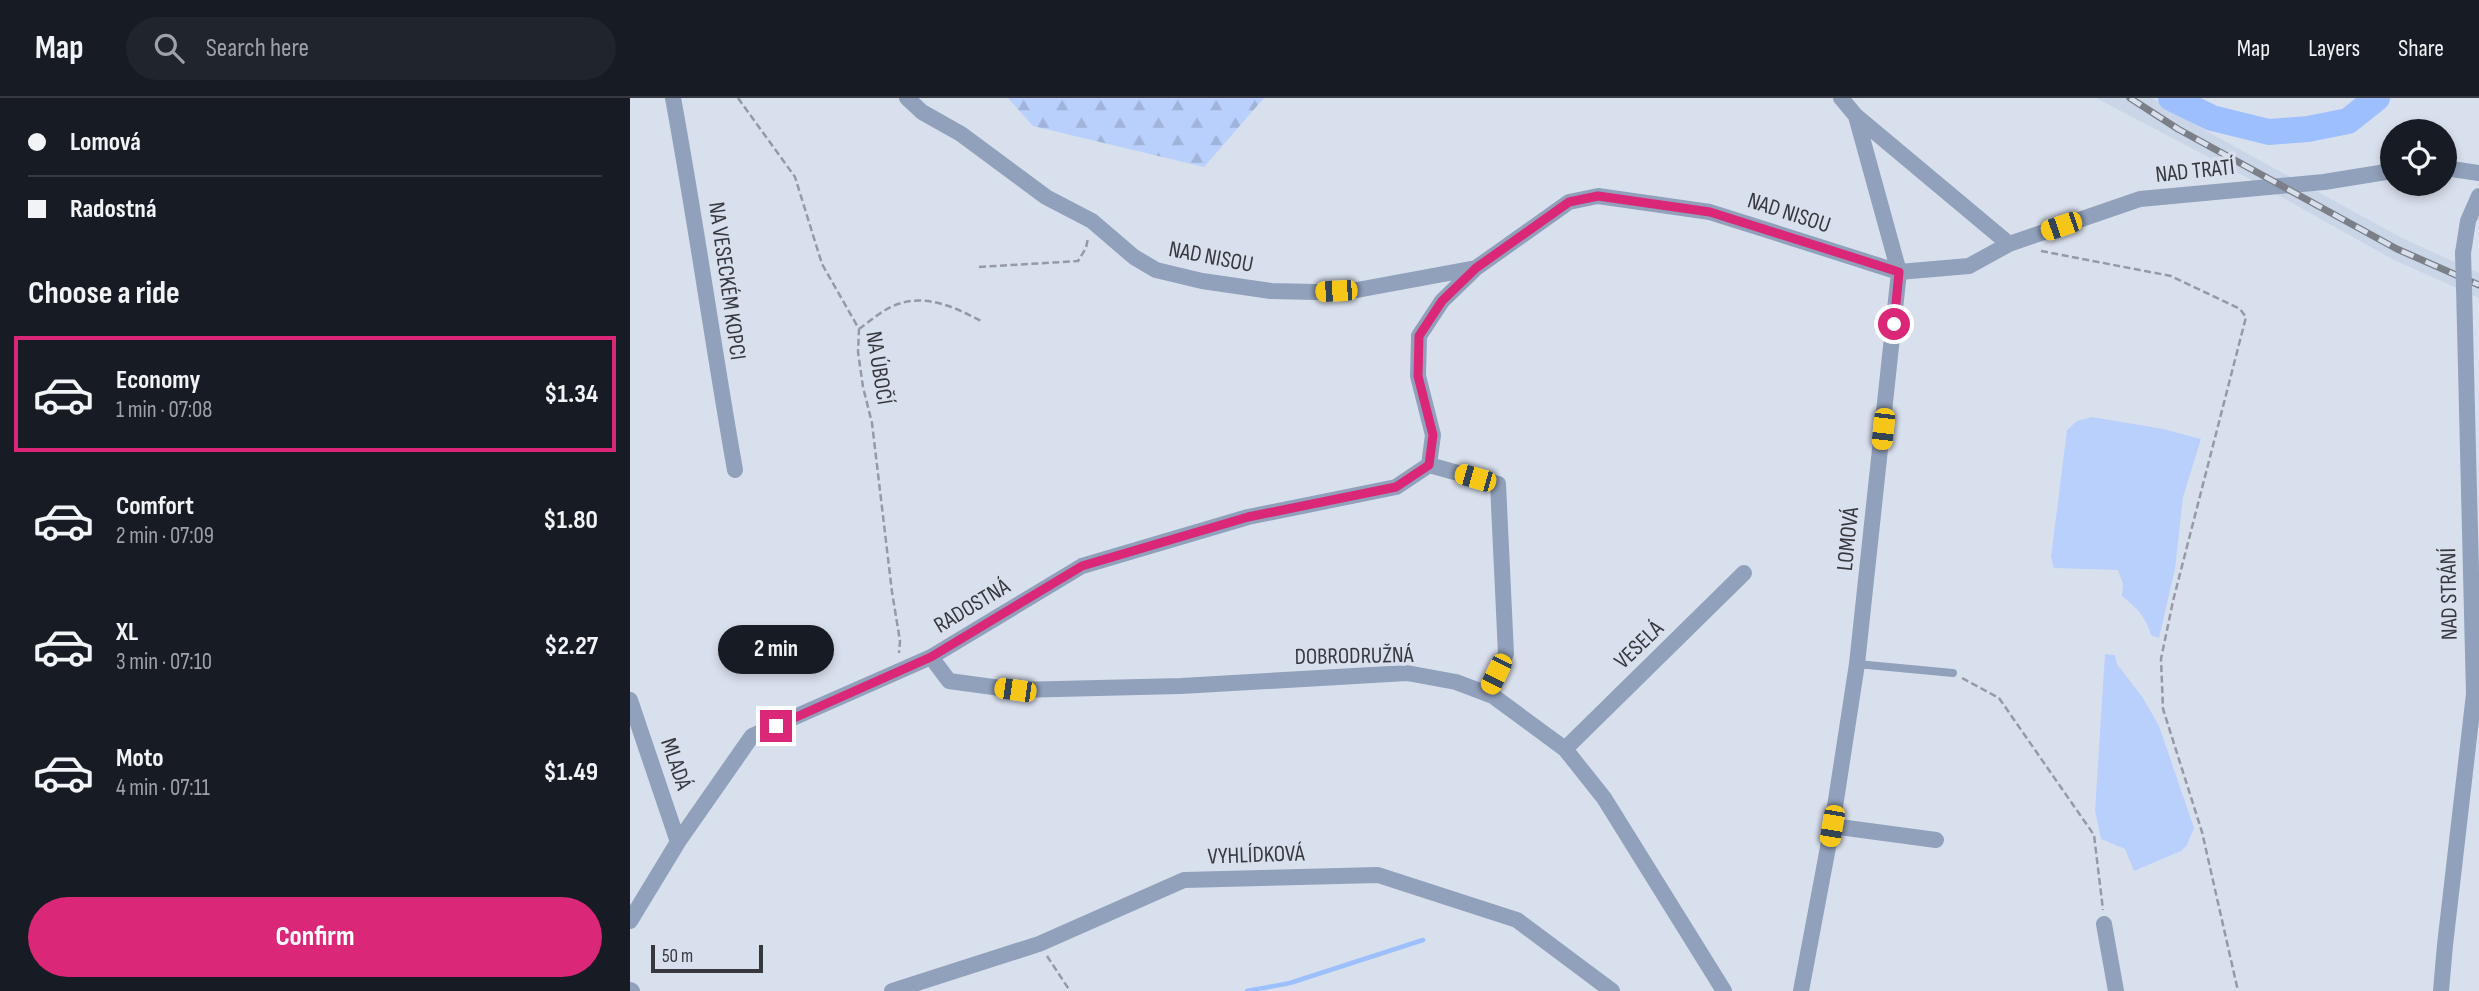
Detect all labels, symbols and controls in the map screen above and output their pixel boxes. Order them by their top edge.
search box [126,17,616,80]
text: Map [35,28,84,68]
icon: search [150,29,188,67]
text: Search here [206,33,309,64]
text: Map [2237,34,2270,63]
text: Layers [2308,34,2360,63]
text: Share [2398,34,2444,63]
map controls [2380,119,2457,196]
button: locate [2380,119,2457,196]
text: Lomová [70,127,141,158]
street label: NAD TRATÍ [2154,153,2236,189]
street label: NAD NISOU [1744,186,1834,240]
text: Radostná [70,194,157,225]
street label: NA VESECKÉM KOPCI [702,200,752,362]
car [2038,209,2085,243]
street label: NAD NISOU [1166,235,1256,279]
text: Choose a ride [28,274,180,313]
car [1315,279,1358,303]
route start [1878,308,1910,340]
street label: NA ÚBOČÍ [859,329,899,407]
icon: car [32,363,95,426]
text: Economy [116,365,200,396]
text: $1.34 [544,379,598,410]
text: 1 min · 07:08 [116,396,212,424]
car [1871,407,1896,451]
car [1452,462,1499,494]
icon: car [32,489,95,552]
text: Comfort [116,491,194,522]
text: $1.80 [543,505,598,536]
street label: LOMOVÁ [1831,506,1865,572]
text: 2 min · 07:09 [116,522,214,550]
street label: NAD STRÁNÍ [2434,547,2464,640]
street label: RADOSTNÁ [929,572,1015,639]
icon: car [32,615,95,678]
street label: VESELÁ [1609,615,1670,675]
text: XL [116,617,138,648]
callout: 2 min [718,624,834,674]
text: $2.27 [544,631,598,662]
text: 2 min [754,635,798,663]
street label: DOBRODRUŽNÁ [1294,641,1414,671]
text: 3 min · 07:10 [116,648,212,676]
car [1478,651,1515,697]
car [993,677,1038,703]
route end [760,710,792,742]
street label: MLADÁ [654,734,698,794]
icon: car [32,741,95,804]
text: Moto [116,743,164,774]
text: $1.49 [543,757,598,788]
text: 4 min · 07:11 [116,774,210,802]
car [1819,803,1846,849]
street label: VYHLÍDKOVÁ [1207,839,1305,871]
button: Confirm [28,897,602,977]
scale bar [651,942,763,974]
text: 50 m [662,945,693,968]

